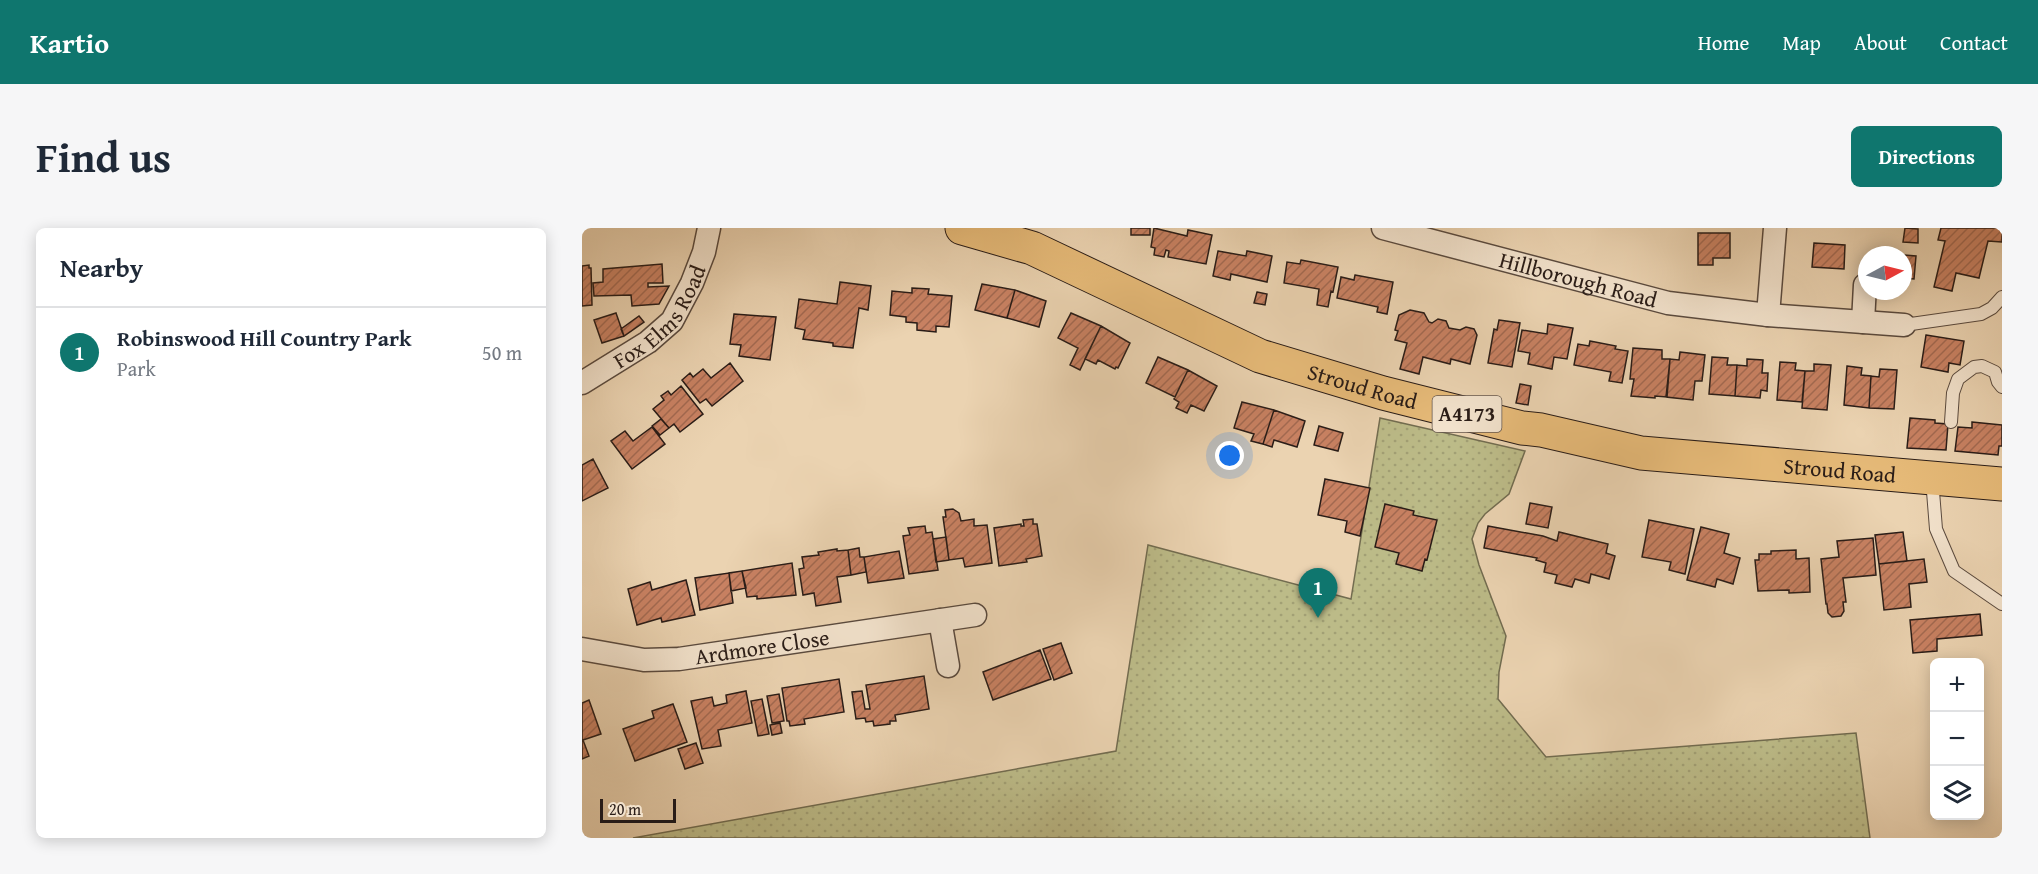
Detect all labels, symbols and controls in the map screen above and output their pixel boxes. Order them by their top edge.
text: Kartio [30,22,109,63]
text: Home [1698,27,1749,58]
text: Map [1782,27,1821,58]
text: About [1854,27,1907,58]
text: Contact [1940,27,2008,58]
text: Find us [36,126,171,187]
button: Directions [1851,126,2002,187]
street label: Hillborough Road [1496,243,1661,316]
north arrow [1858,246,1912,300]
text: Nearby [60,248,143,287]
street label: Fox Elms Road [607,260,714,376]
text: Robinswood Hill Country Park [117,322,412,354]
text: 1 [74,338,85,367]
text: 50 m [482,338,522,367]
text: Park [117,354,156,383]
street label: Stroud Road [1304,355,1421,417]
road number: A4173 [1432,396,1502,432]
your location [1215,441,1244,470]
street label: Stroud Road [1782,449,1898,491]
pin: 1 [1298,568,1338,618]
street label: Ardmore Close [693,621,831,672]
map controls [1930,658,1984,820]
button: + [1930,658,1984,712]
button: − [1930,712,1984,766]
button: layers [1930,766,1984,820]
scale bar [600,796,676,824]
text: 20 m [609,797,641,821]

